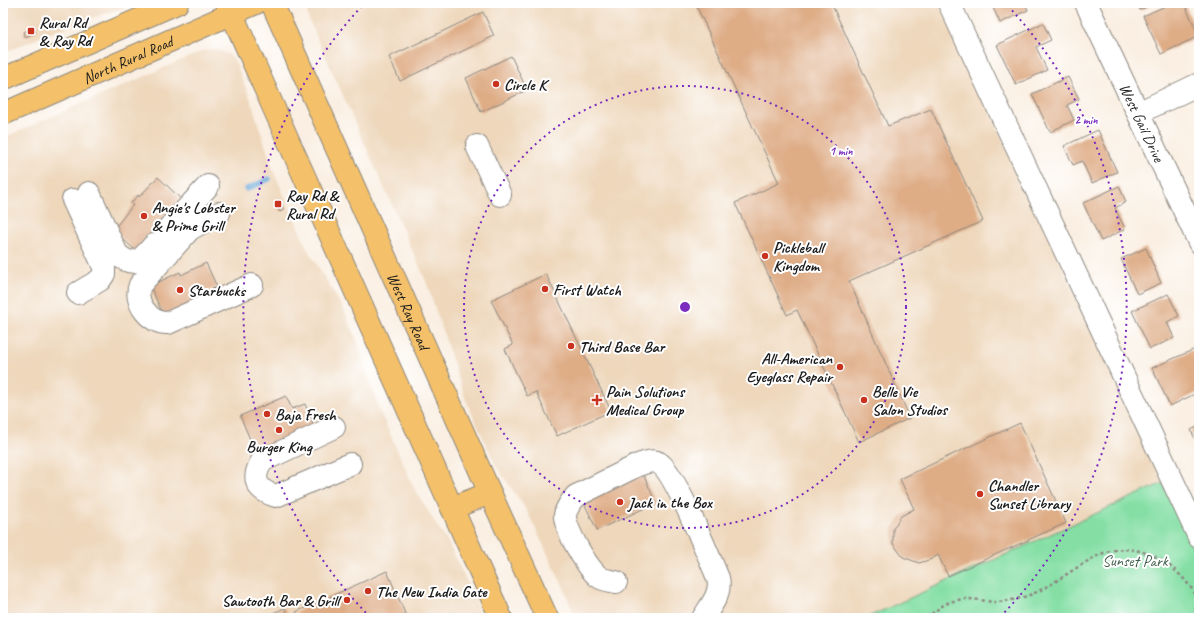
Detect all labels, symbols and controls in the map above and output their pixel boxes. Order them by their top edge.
place label: Rural Rd & Ray Rd [39,13,94,51]
marker: Rural Rd & Ray Rd [26,26,36,36]
street label: North Rural Road [80,31,179,89]
place label: Circle K [504,75,550,95]
marker: Circle K [491,79,501,89]
street label: West Gail Drive [1115,80,1169,167]
text: 2 min [1075,112,1098,128]
text: 1 min [830,143,853,159]
place label: Ray Rd & Rural Rd [286,186,340,224]
place label: Angie's Lobster & Prime Grill [152,198,237,236]
marker: Ray Rd & Rural Rd [273,199,283,209]
marker: Angie's Lobster & Prime Grill [139,211,149,221]
place label: Pickleball Kingdom [773,238,826,276]
marker: Pickleball Kingdom [760,251,770,261]
street label: West Ray Road [382,270,435,355]
place label: First Watch [553,280,621,300]
place label: Starbucks [188,281,246,301]
marker: First Watch [540,284,550,294]
marker: Starbucks [175,285,185,295]
centre of rings [678,300,692,314]
place label: Third Base Bar [579,337,667,357]
marker: Third Base Bar [566,341,576,351]
place label: All-American Eyeglass Repair [746,349,834,387]
marker: All-American Eyeglass Repair [835,362,845,372]
place label: Pain Solutions Medical Group [606,382,686,420]
place label: Belle Vie Salon Studios [872,382,949,420]
marker: Pain Solutions Medical Group [591,394,603,406]
marker: Belle Vie Salon Studios [859,395,869,405]
place label: Baja Fresh [275,405,337,425]
marker: Baja Fresh [262,409,272,419]
marker: Burger King [274,425,284,435]
place label: Burger King [246,437,314,457]
place label: Chandler Sunset Library [988,476,1072,514]
marker: Chandler Sunset Library [975,489,985,499]
place label: Jack in the Box [627,493,713,513]
marker: Jack in the Box [615,497,625,507]
park label: Sunset Park [1102,551,1169,571]
place label: The New India Gate [376,582,488,602]
marker: The New India Gate [363,586,373,596]
place label: Sawtooth Bar & Grill [222,591,342,611]
marker: Sawtooth Bar & Grill [342,595,352,605]

